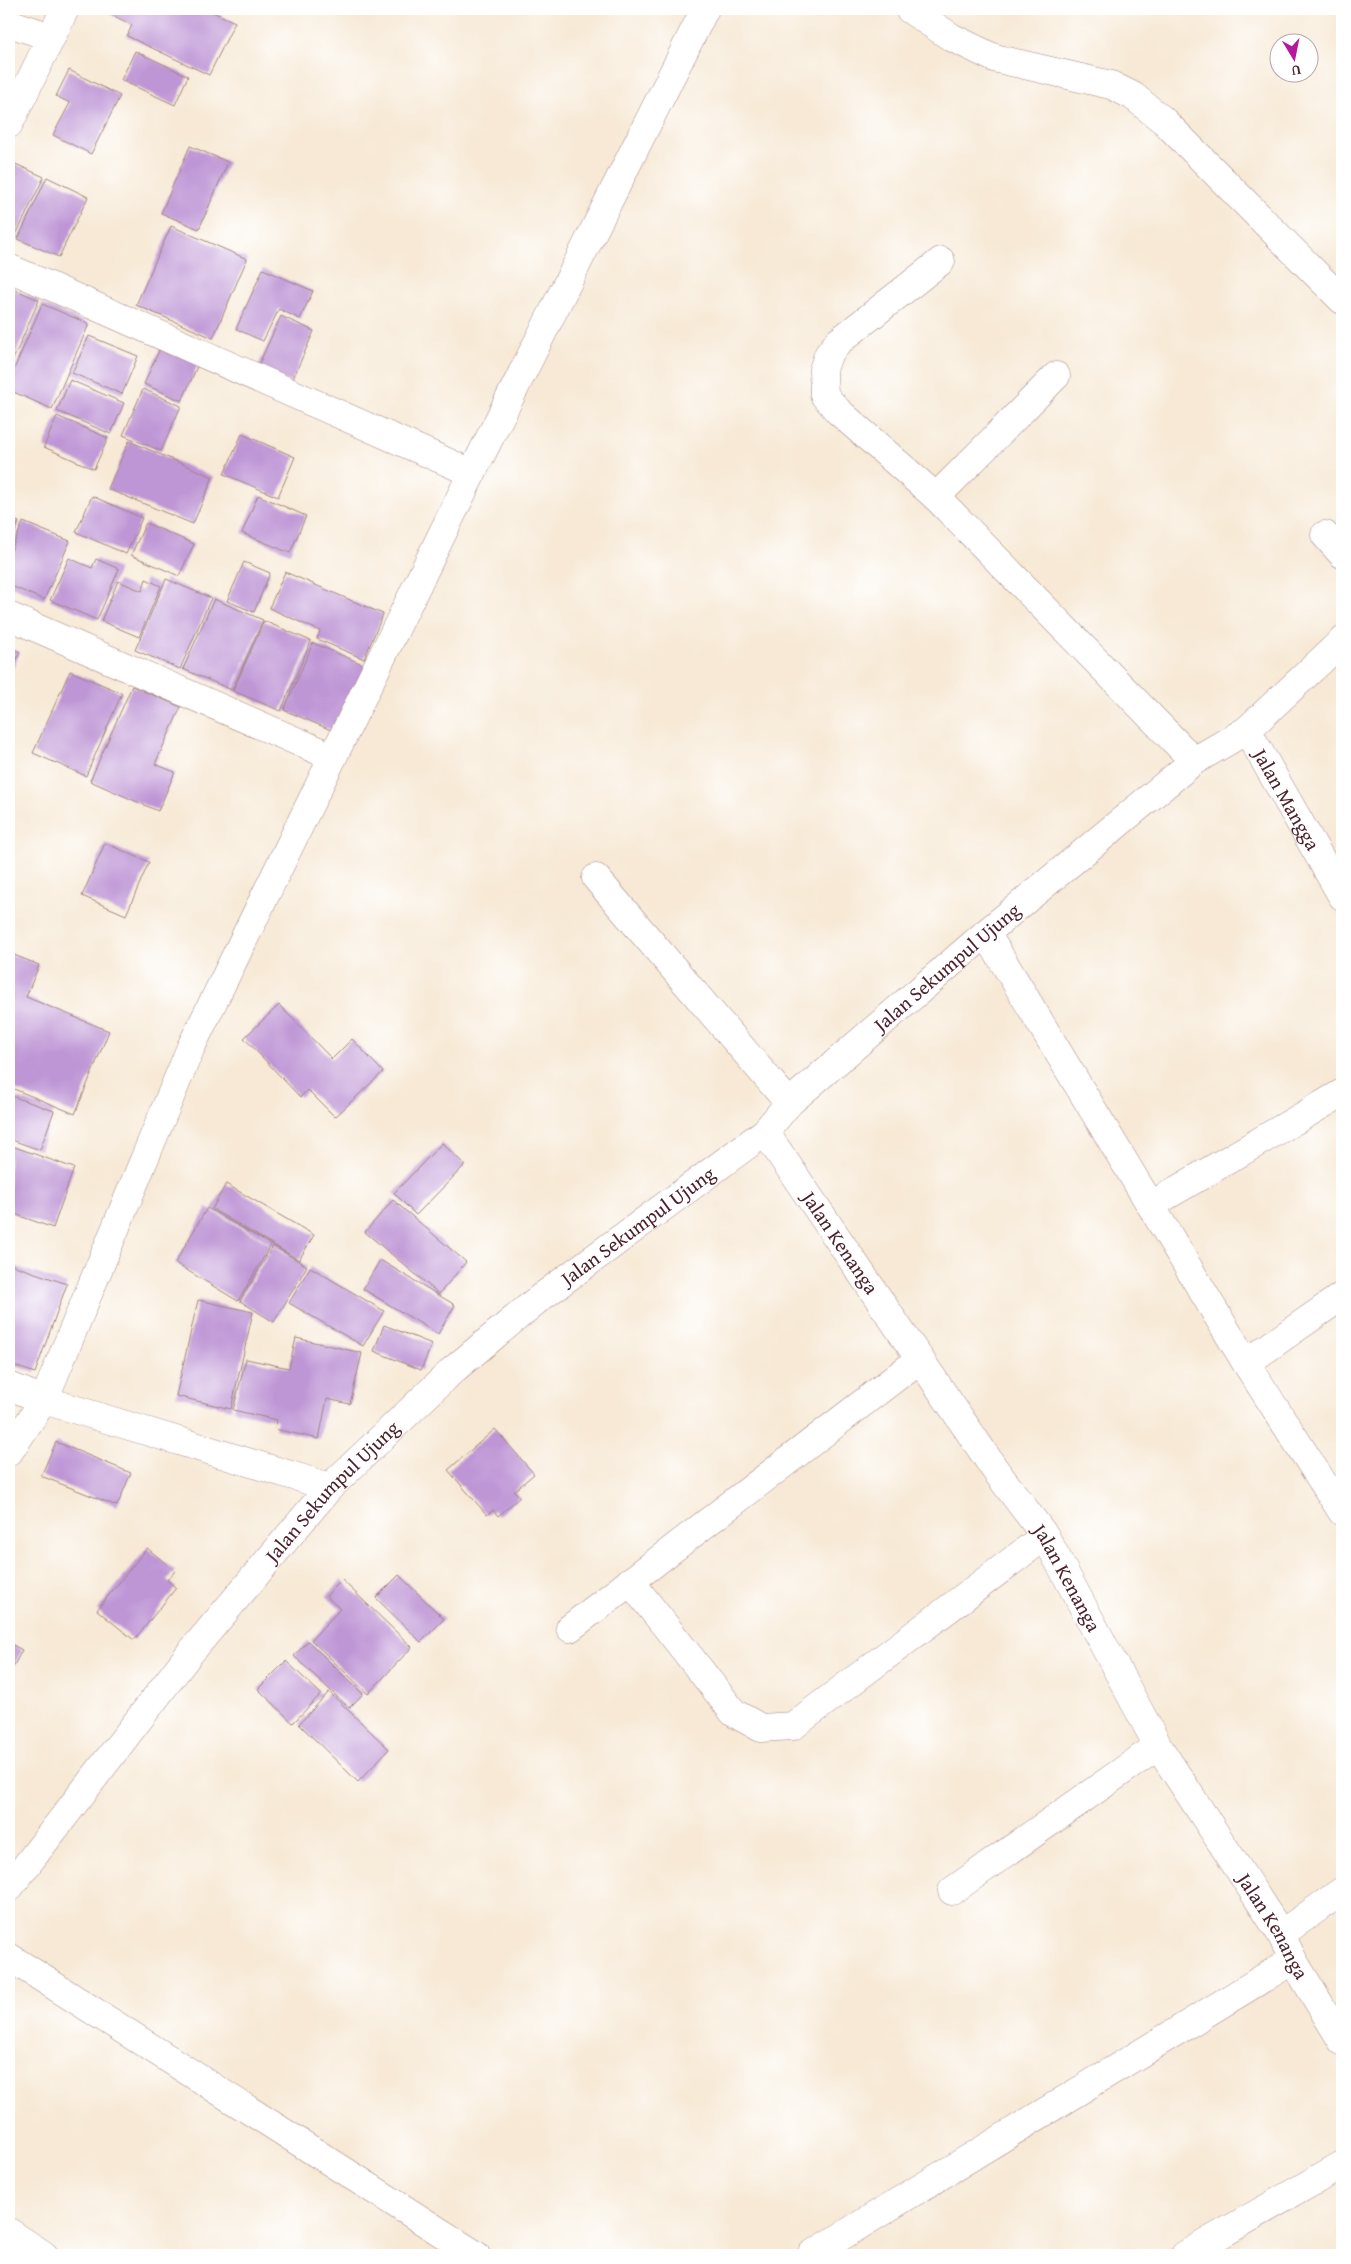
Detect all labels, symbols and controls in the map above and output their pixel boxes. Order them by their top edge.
north arrow [1268,32,1318,82]
text: U [1289,60,1303,82]
street label: Jalan Mangga [1245,740,1328,856]
street label: Jalan Sekumpul Ujung [865,895,1026,1040]
street label: Jalan Sekumpul Ujung [552,1159,721,1294]
street label: Jalan Kenanga [794,1183,887,1300]
street label: Jalan Sekumpul Ujung [256,1414,405,1570]
street label: Jalan Kenanga [1025,1515,1109,1637]
street label: Jalan Kenanga [1229,1864,1317,1985]

